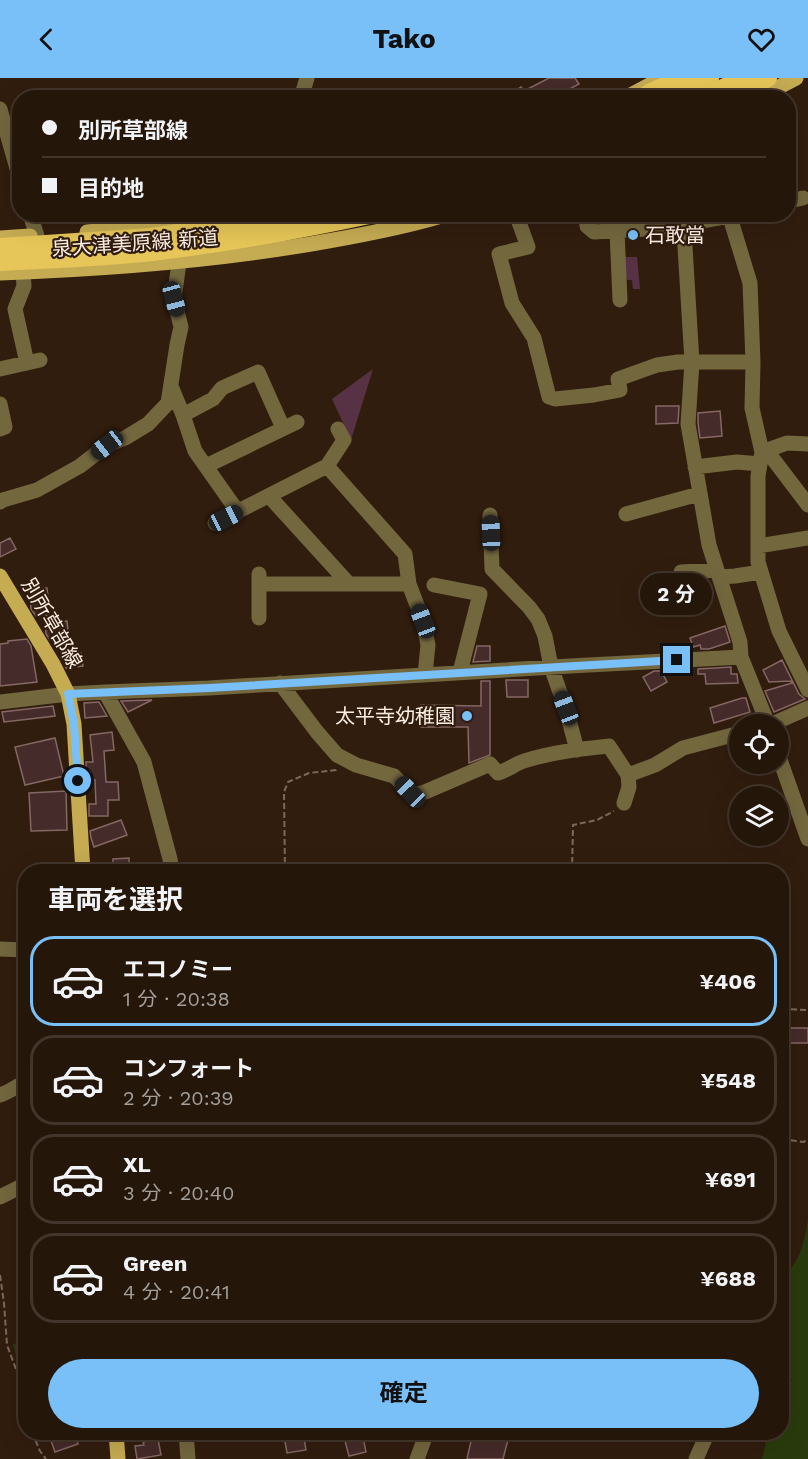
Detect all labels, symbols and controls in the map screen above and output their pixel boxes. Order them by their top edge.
icon: back [30,23,63,56]
text: Tako [372,23,436,55]
icon: heart [745,23,778,56]
text: 別所草部線 [78,118,188,143]
text: 目的地 [78,176,144,201]
place label: 石敢當 [645,223,705,247]
street label: 泉大津美原線 新道 [51,225,219,261]
marker: 石敢當 [626,228,640,242]
car [161,279,187,319]
car [87,427,127,463]
car [206,502,246,534]
car [481,515,501,551]
callout: 2 分 [641,573,713,615]
street label: 別所草部線 [17,574,87,672]
text: 2 分 [657,582,695,606]
car [408,601,438,641]
route end [663,646,690,673]
car [551,688,581,728]
place label: 太平寺幼稚園 [335,704,455,728]
marker: 太平寺幼稚園 [460,709,474,723]
map controls [729,714,789,846]
button: locate [729,714,789,774]
route start [64,767,91,794]
car [391,773,429,811]
button: layers [729,786,789,846]
text: 車両を選択 [48,884,183,916]
icon: car [51,954,105,1008]
text: エコノミー [123,957,233,982]
text: ¥406 [699,969,756,994]
text: 1 分 · 20:38 [123,987,230,1011]
icon: car [51,1053,105,1107]
text: コンフォート [123,1056,254,1081]
text: ¥548 [701,1068,756,1093]
text: 2 分 · 20:39 [123,1086,234,1110]
icon: car [51,1152,105,1206]
text: XL [123,1152,151,1177]
text: ¥691 [705,1167,756,1192]
text: 3 分 · 20:40 [123,1181,234,1205]
icon: car [51,1251,105,1305]
text: Green [123,1251,187,1276]
text: ¥688 [700,1266,756,1291]
text: 4 分 · 20:41 [123,1280,230,1304]
button: 確定 [48,1359,759,1428]

